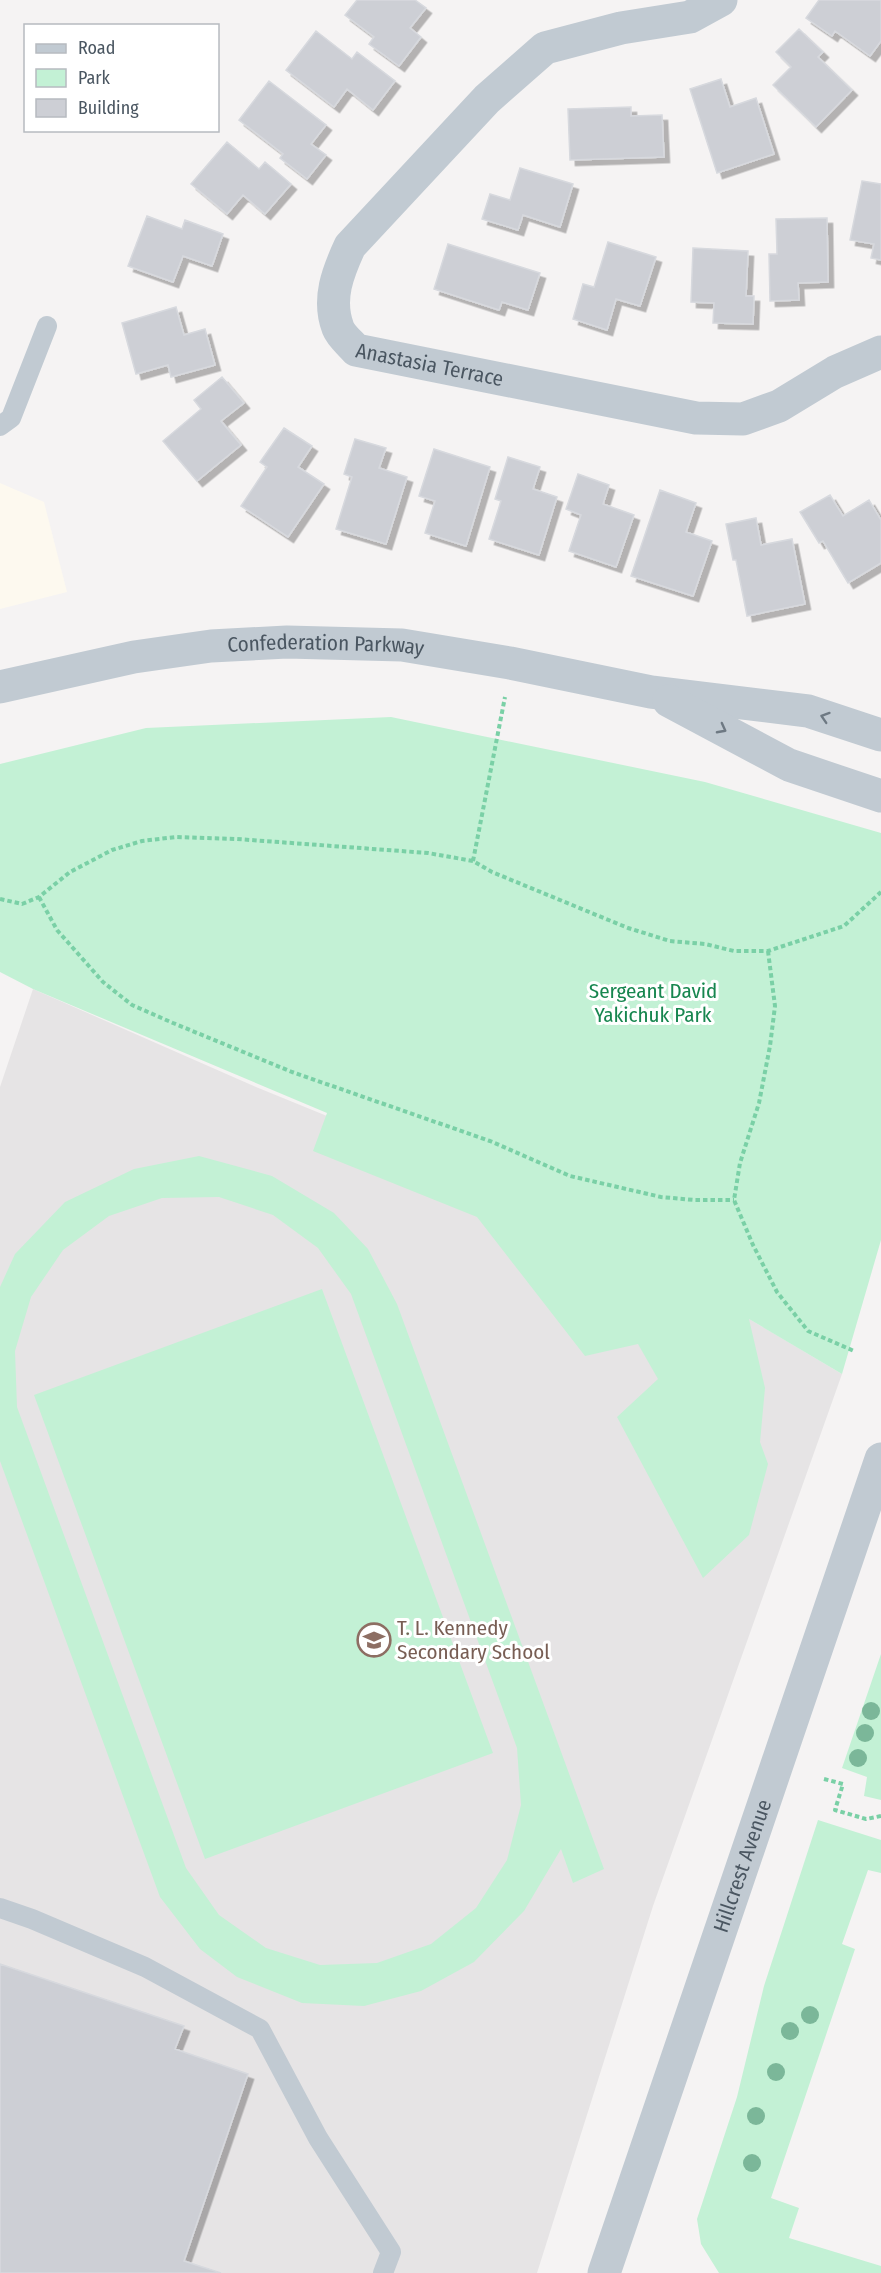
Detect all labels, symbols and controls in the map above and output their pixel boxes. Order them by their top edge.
legend [24,24,219,132]
text: Road [78,37,115,59]
text: Park [78,67,111,89]
text: Building [78,97,139,119]
street label: Anastasia Terrace [354,337,506,392]
street label: Confederation Parkway [227,629,427,662]
one-way arrow [820,712,831,724]
one-way arrow [715,722,726,733]
park label: Sergeant David Yakichuk Park [589,978,717,1028]
place label: T. L. Kennedy Secondary School [397,1615,550,1665]
school or university icon: T. L. Kennedy Secondary School [356,1622,392,1658]
street label: Hillcrest Avenue [708,1796,777,1936]

